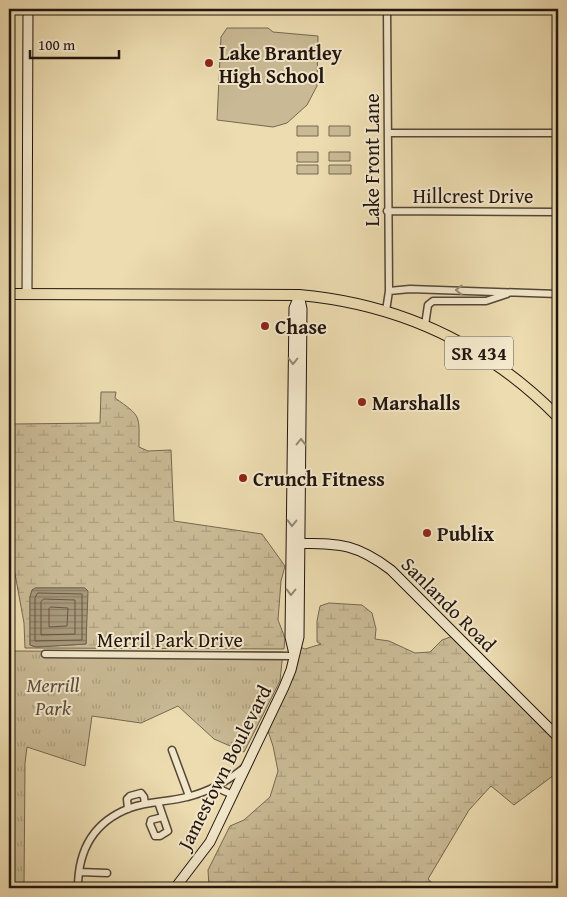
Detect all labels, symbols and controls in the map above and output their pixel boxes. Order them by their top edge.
scale bar [30,28,119,60]
text: 100 m [38,34,76,55]
place label: Lake Brantley High School [219,38,343,90]
marker: Lake Brantley High School [203,57,215,69]
street label: Lake Front Lane [357,93,386,227]
street label: Hillcrest Drive [413,181,533,210]
one-way arrow [455,285,463,296]
place label: Chase [275,312,327,341]
marker: Chase [259,320,271,332]
road number: SR 434 [445,336,513,369]
one-way arrow [288,357,298,365]
place label: Marshalls [372,388,460,417]
marker: Marshalls [356,396,368,408]
one-way arrow [296,438,306,446]
place label: Crunch Fitness [253,464,385,493]
marker: Crunch Fitness [237,472,249,484]
place label: Publix [437,519,494,548]
one-way arrow [287,520,297,527]
marker: Publix [421,527,433,539]
street label: Sanlando Road [395,550,503,658]
one-way arrow [285,588,296,596]
street label: Merril Park Drive [97,625,243,654]
park label: Merrill Park [27,670,80,722]
street label: Jamestown Boulevard [169,679,278,857]

